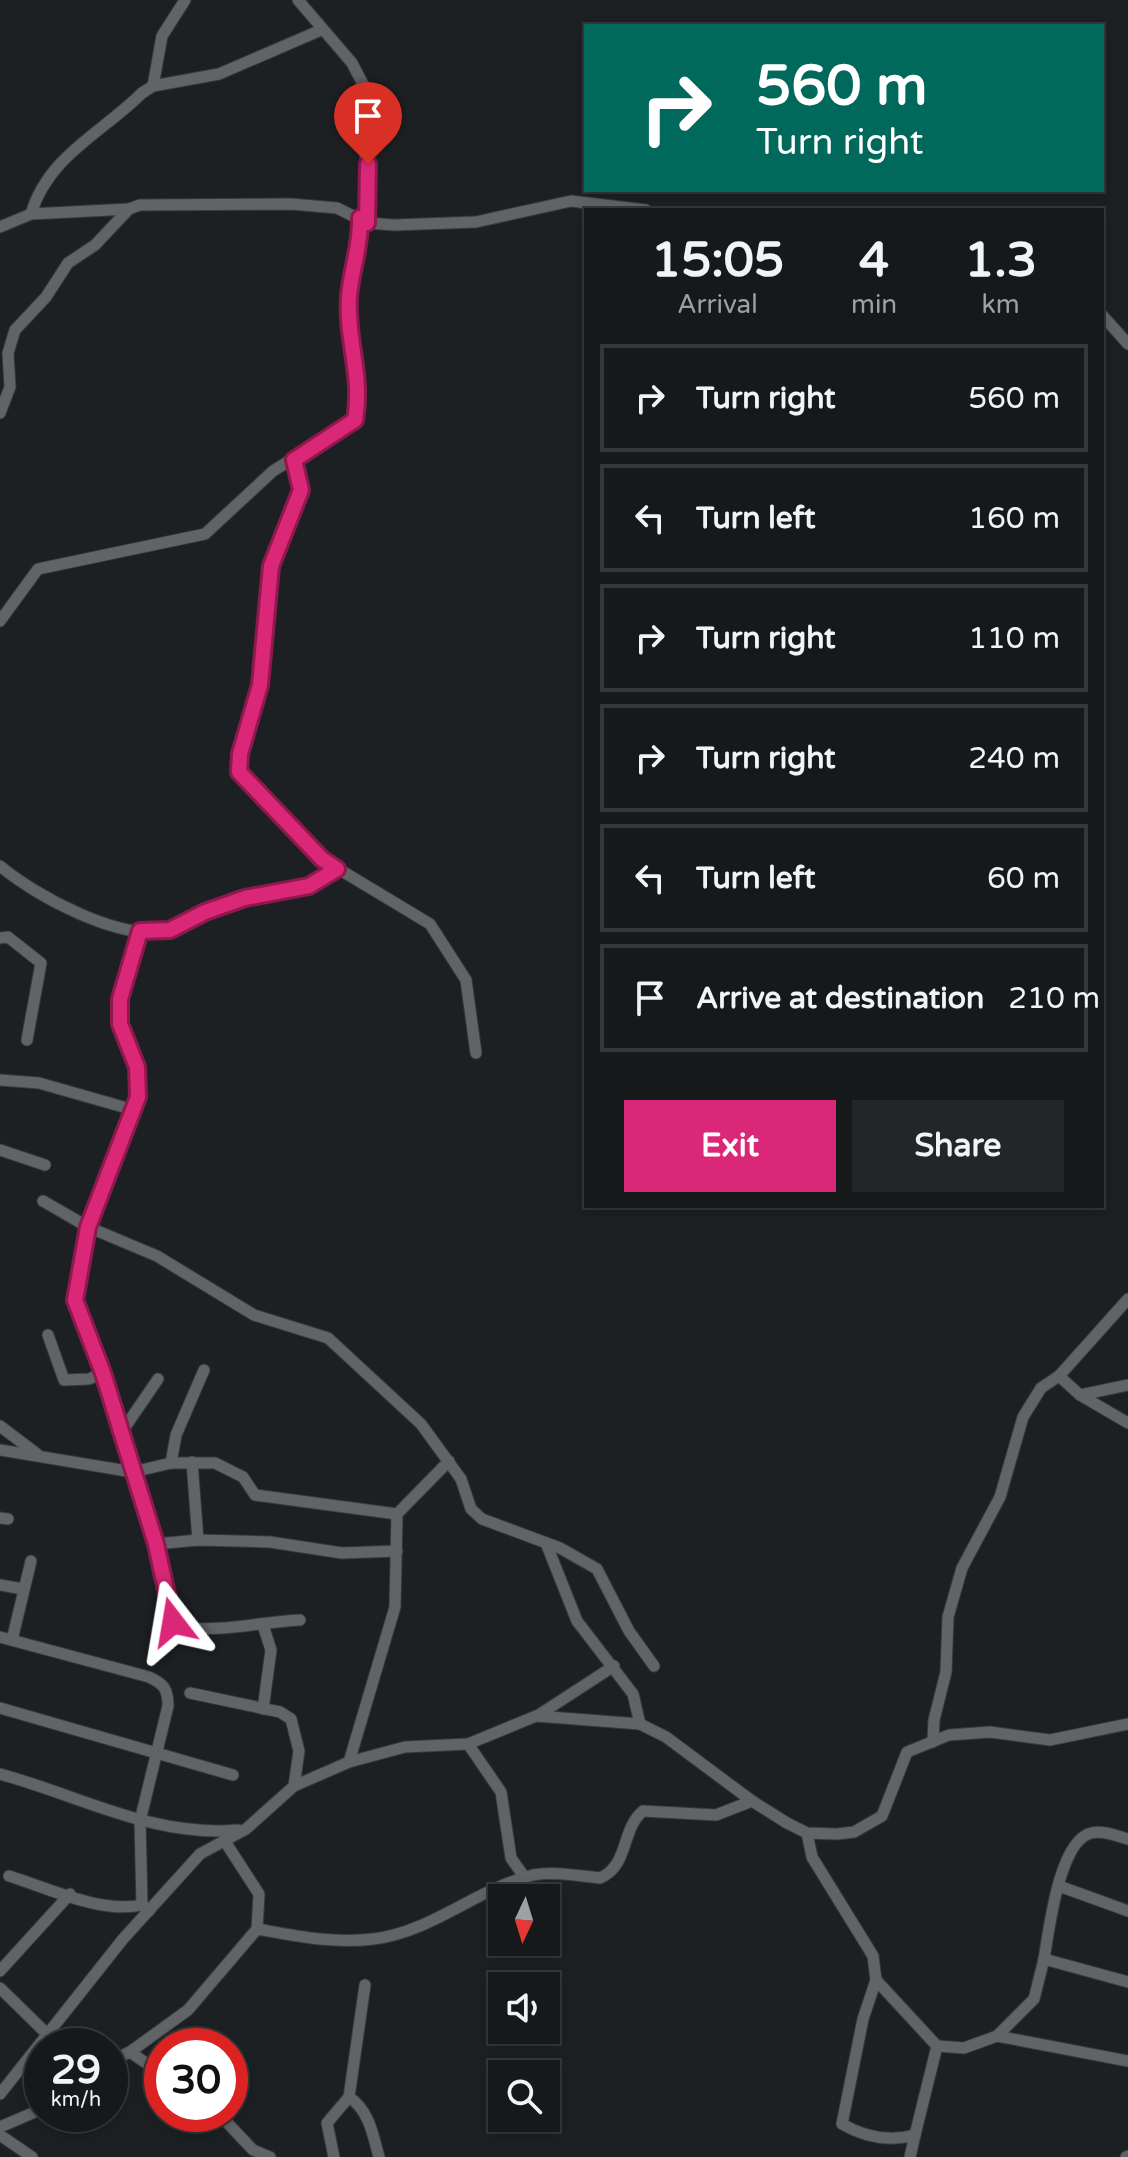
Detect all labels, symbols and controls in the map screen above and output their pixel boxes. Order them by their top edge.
text: 560 m [756,53,927,120]
icon: right [624,56,728,160]
pin [334,82,402,164]
icon: arrive [346,94,390,138]
text: Turn right [756,121,923,164]
text: 15:05 [651,232,784,290]
text: 4 [859,232,889,290]
text: 1.3 [964,232,1037,290]
text: Arrival [677,289,758,320]
text: min [851,289,897,320]
text: km [982,289,1020,320]
icon: right [628,376,672,420]
text: Turn right [696,380,836,417]
text: 560 m [968,380,1060,417]
icon: left [628,496,672,540]
text: Turn left [696,500,815,537]
text: 160 m [968,500,1060,537]
icon: right [628,616,672,660]
text: Turn right [696,620,836,657]
text: 110 m [968,620,1060,657]
icon: right [628,736,672,780]
text: Turn right [696,740,836,777]
text: 240 m [968,740,1060,777]
icon: left [628,856,672,900]
text: Turn left [696,860,815,897]
text: 60 m [987,860,1060,897]
icon: arrive [628,976,672,1020]
text: Arrive at destination [696,980,984,1017]
text: 210 m [1008,980,1100,1017]
button: Exit [624,1100,836,1192]
button: Share [852,1100,1064,1192]
position arrow [131,1580,215,1664]
north arrow [488,1884,560,1956]
map controls [488,1884,560,2132]
button: sound [488,1972,560,2044]
speed limit sign: 30 [144,2028,248,2132]
text: 29 [51,2046,101,2094]
button: search [488,2060,560,2132]
text: km/h [51,2088,101,2112]

